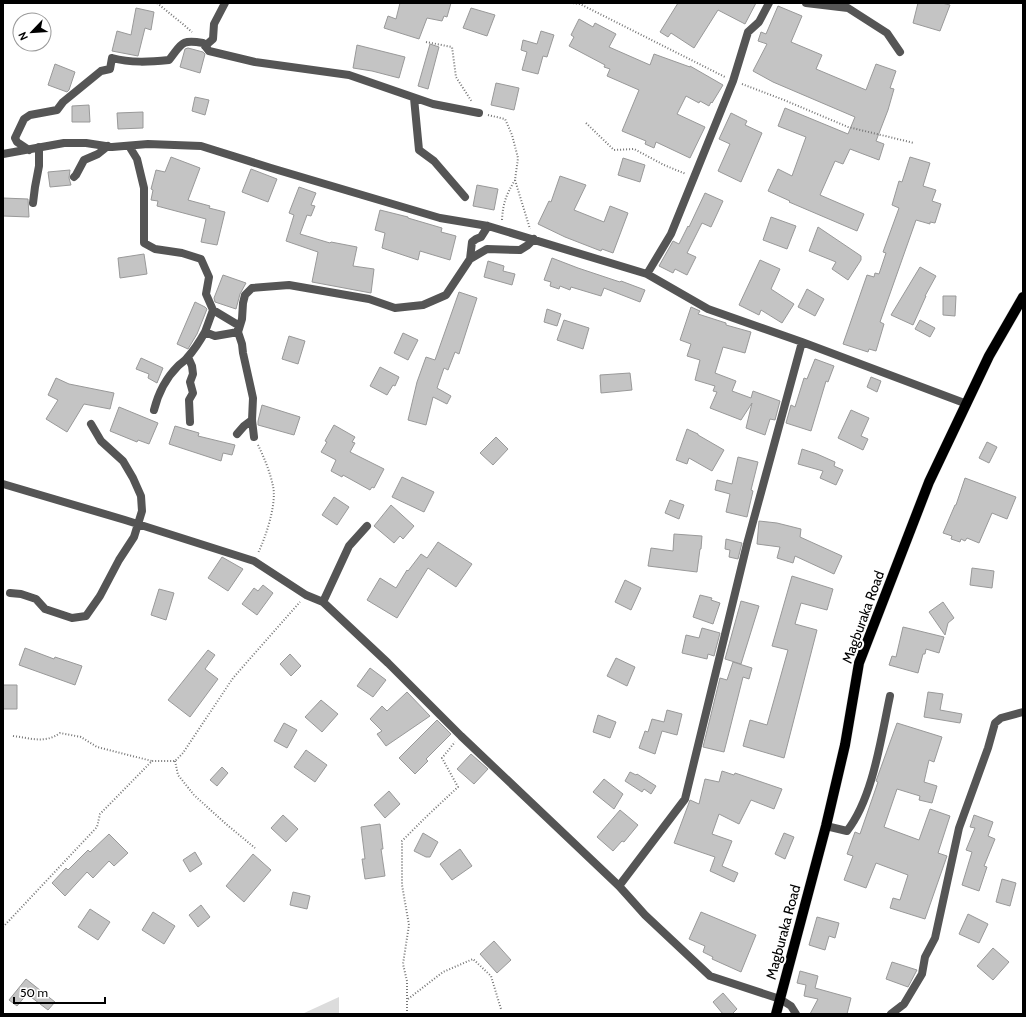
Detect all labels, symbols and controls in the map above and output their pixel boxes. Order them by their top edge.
north arrow [12,12,52,52]
text: N [15,30,31,43]
street label: Magburaka Road [838,568,888,666]
street label: Magburaka Road [762,883,804,981]
scale bar [14,979,105,1005]
text: 50 m [20,985,48,1000]

